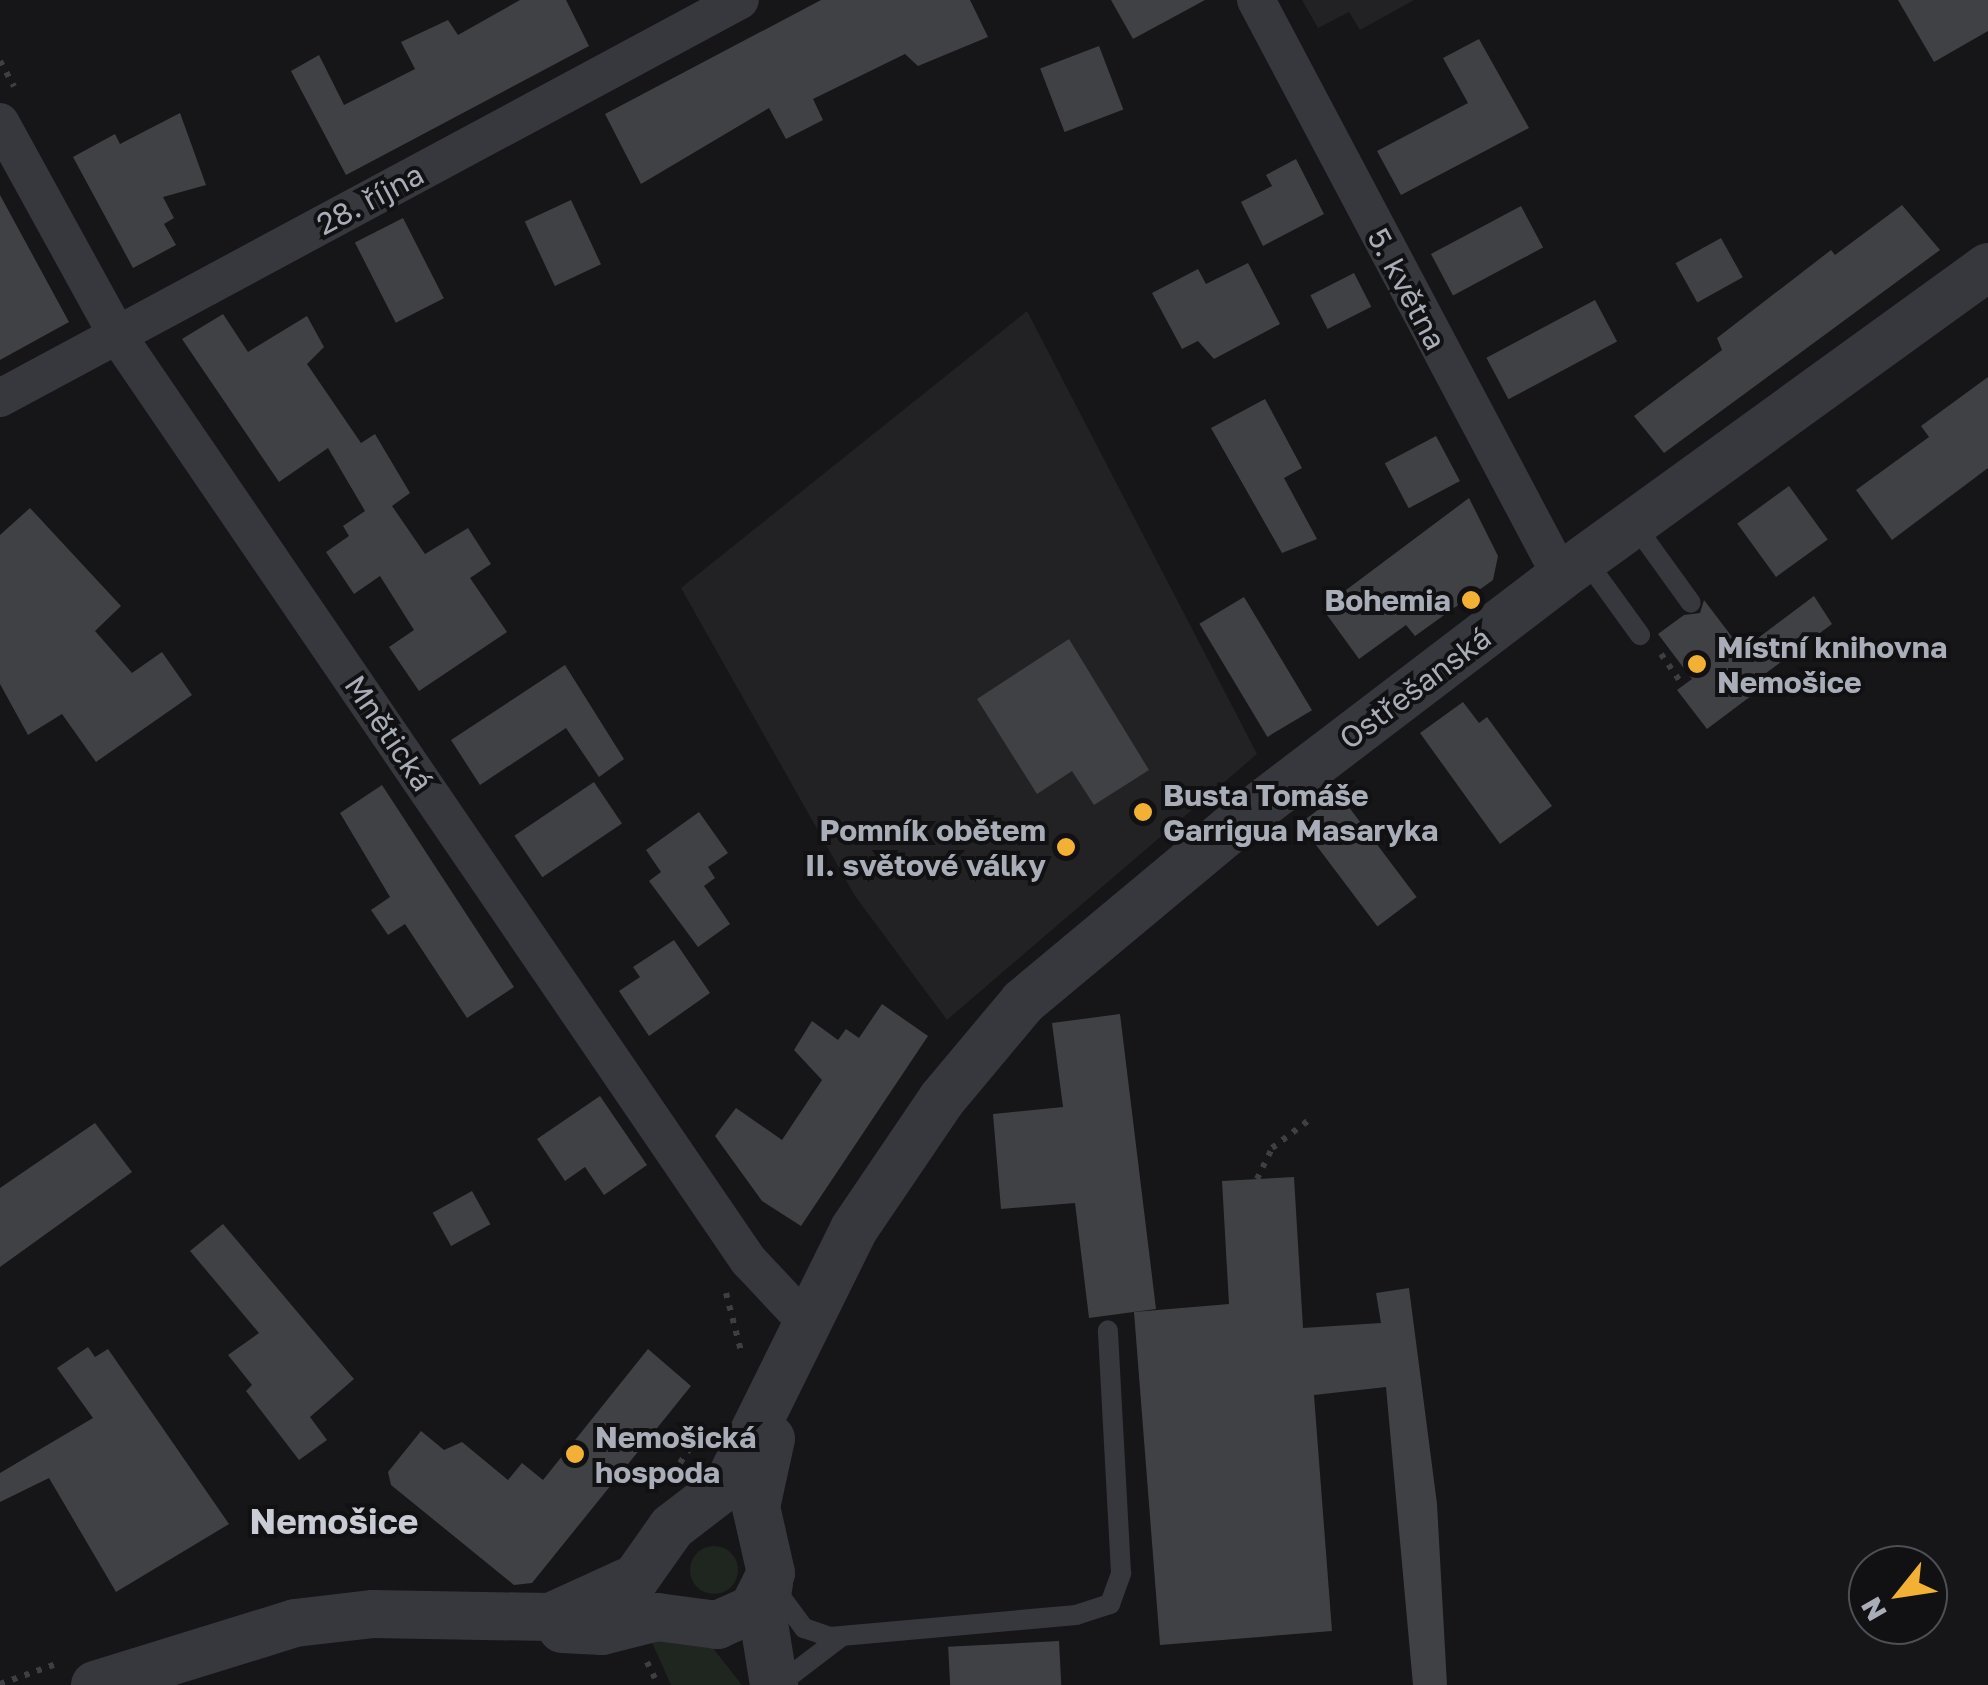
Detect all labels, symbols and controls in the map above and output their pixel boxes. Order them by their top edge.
street label: 28. října [310,156,430,242]
street label: 5. května [1360,222,1454,356]
place label: Bohemia [1324,582,1451,618]
marker: Bohemia [1460,589,1482,611]
street label: Ostřešanská [1332,619,1498,757]
place label: Místní knihovna Nemošice [1717,629,1947,700]
marker: Místní knihovna Nemošice [1686,653,1708,675]
street label: Mnětická [337,668,441,798]
place label: Busta Tomáše Garrigua Masaryka [1163,777,1439,848]
marker: Busta Tomáše Garrigua Masaryka [1132,801,1154,823]
place label: Pomník obětem II. světové války [805,812,1046,882]
marker: Pomník obětem II. světové války [1055,836,1077,858]
place label: Nemošická hospoda [595,1419,757,1490]
marker: Nemošická hospoda [564,1443,586,1465]
district label: Nemošice [250,1500,418,1542]
north arrow [1848,1545,1948,1645]
text: N [1854,1592,1893,1627]

